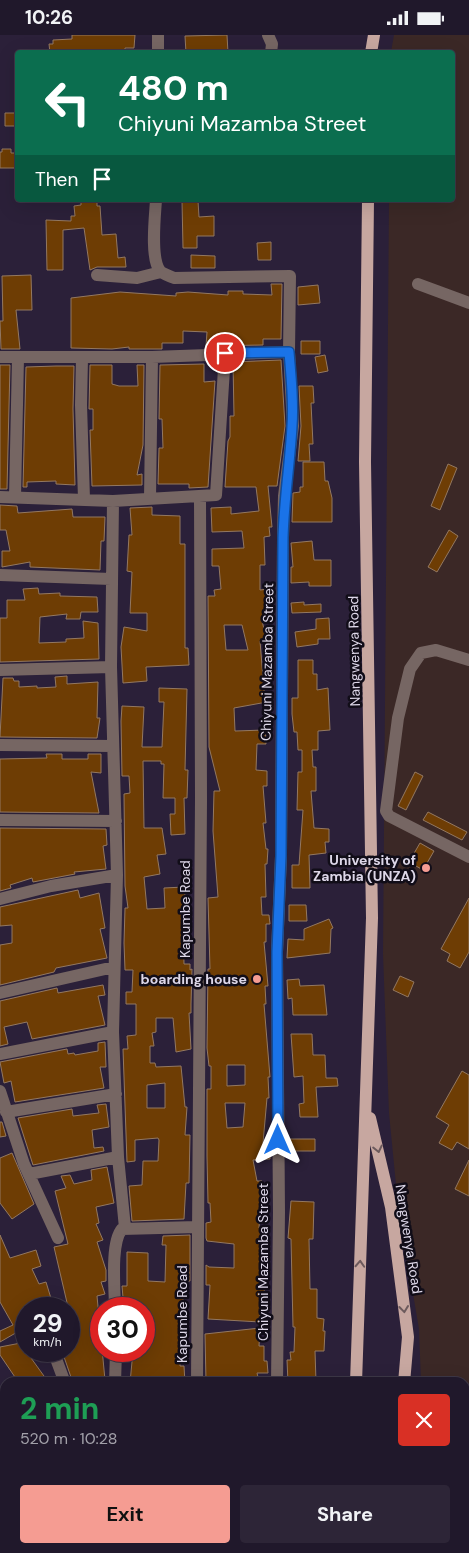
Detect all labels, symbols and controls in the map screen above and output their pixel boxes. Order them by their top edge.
text: 10:26 [25,5,73,30]
text: 480 m [118,65,229,111]
icon: left [35,70,100,135]
text: Chiyuni Mazamba Street [118,109,366,138]
icon: arrive [88,165,116,193]
text: Then [35,167,78,192]
pin [204,332,246,374]
icon: arrive [211,339,239,367]
street label: Chiyuni Mazamba Street [257,583,277,741]
street label: Nangwenya Road [344,596,364,706]
place label: University of Zambia (UNZA) [313,851,416,885]
street label: Kapumbe Road [176,860,194,958]
marker: University of Zambia (UNZA) [420,862,432,874]
place label: boarding house [141,970,247,988]
marker: boarding house [251,973,263,985]
position arrow [251,1113,303,1165]
one-way arrow [372,1144,382,1153]
street label: Chiyuni Mazamba Street [254,1183,272,1341]
street label: Nangwenya Road [391,1183,427,1295]
one-way arrow [355,1260,366,1268]
street label: Kapumbe Road [173,1265,191,1363]
speed limit sign: 30 [90,1297,155,1362]
one-way arrow [398,1305,409,1313]
text: 29 [32,1307,63,1340]
text: km/h [33,1334,62,1350]
text: 2 min [20,1389,99,1428]
button: close [398,1394,450,1446]
text: 520 m · 10:28 [20,1428,118,1449]
button: Exit [20,1485,230,1543]
button: Share [240,1485,450,1543]

